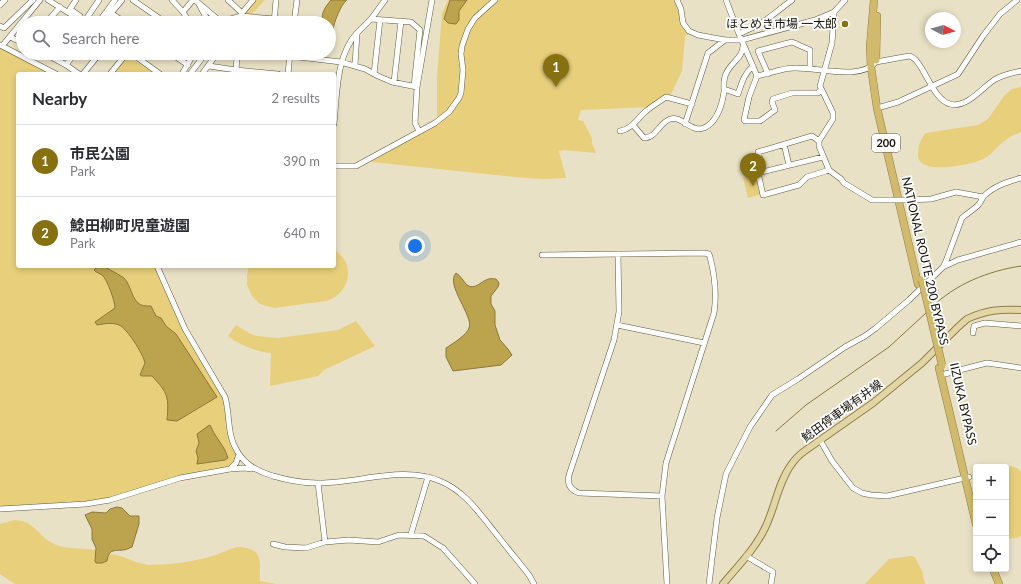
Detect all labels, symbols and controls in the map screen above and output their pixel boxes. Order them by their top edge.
north arrow [925,12,961,48]
search box [16,16,336,60]
place label: ほとめき市場 一太郎 [726,16,837,31]
marker: ほとめき市場 一太郎 [840,19,850,29]
icon: search [30,27,52,49]
text: Search here [62,29,139,47]
pin: 1 [543,54,569,87]
text: Nearby [32,88,87,109]
text: 2 results [272,90,320,106]
road number: 200 [872,134,900,152]
text: 市民公園 [70,144,130,162]
text: 1 [41,153,49,169]
text: 390 m [283,153,320,169]
pin: 2 [740,153,766,186]
text: Park [70,163,95,179]
street label: NATIONAL ROUTE 200 BYPASS [899,175,952,347]
text: 鯰田柳町児童遊園 [70,216,190,234]
text: 2 [41,225,49,241]
text: 640 m [283,225,320,241]
text: Park [70,235,95,251]
your location [405,236,425,256]
street label: IIZUKA BYPASS [947,361,980,447]
street label: 鯰田停車場有井線 [798,376,885,445]
map controls [973,464,1009,572]
button: + [973,464,1009,500]
button: − [973,500,1009,536]
button: locate [973,536,1009,572]

